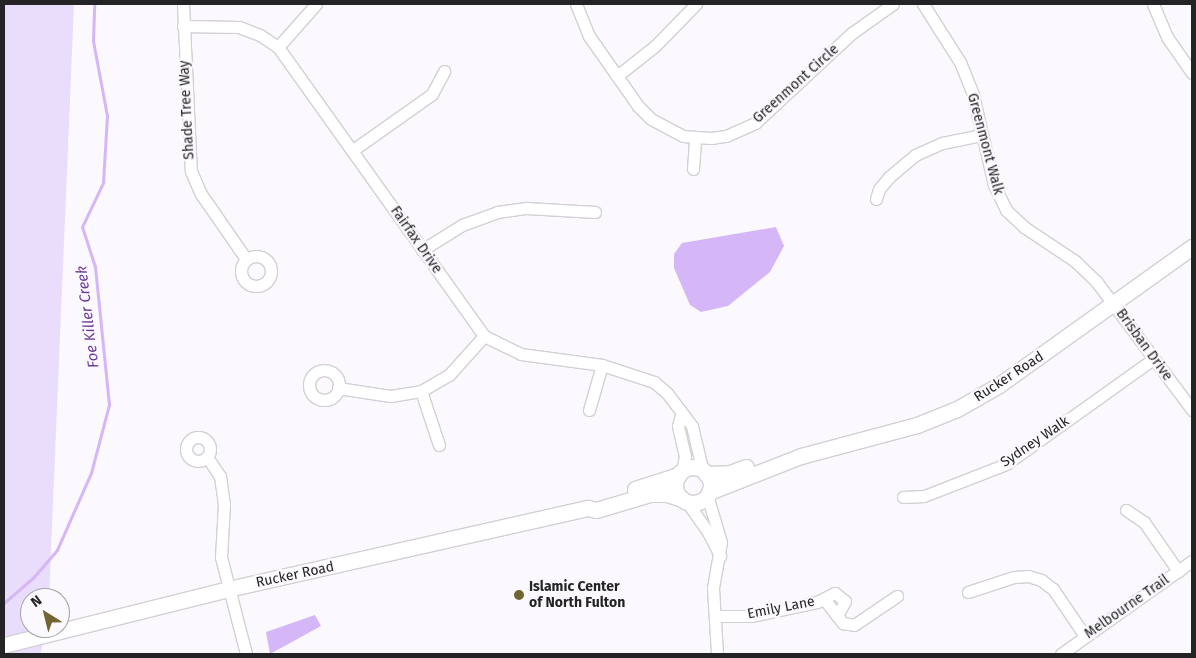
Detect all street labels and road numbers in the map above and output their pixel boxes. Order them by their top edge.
street label: Greenmont Circle [750,41,842,127]
street label: Shade Tree Way [176,60,198,160]
street label: Greenmont Walk [963,91,1007,197]
street label: Fairfax Drive [387,203,445,277]
street label: Brisban Drive [1112,306,1176,384]
street label: Rucker Road [971,348,1047,406]
street label: Sydney Walk [998,413,1072,471]
street label: Rucker Road [254,559,336,591]
street label: Melbourne Trail [1081,572,1173,642]
street label: Emily Lane [746,593,816,623]

